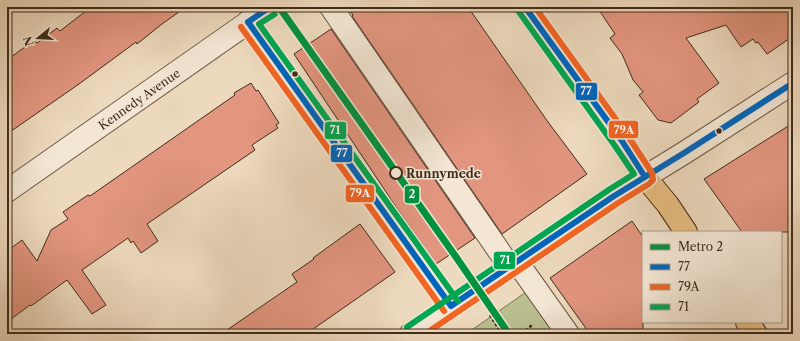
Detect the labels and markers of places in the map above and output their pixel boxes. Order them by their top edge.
unlabelled marker [290,69,300,79]
unlabelled marker [714,126,724,136]
marker: Runnymede [389,166,403,180]
place label: Runnymede [406,166,481,181]

